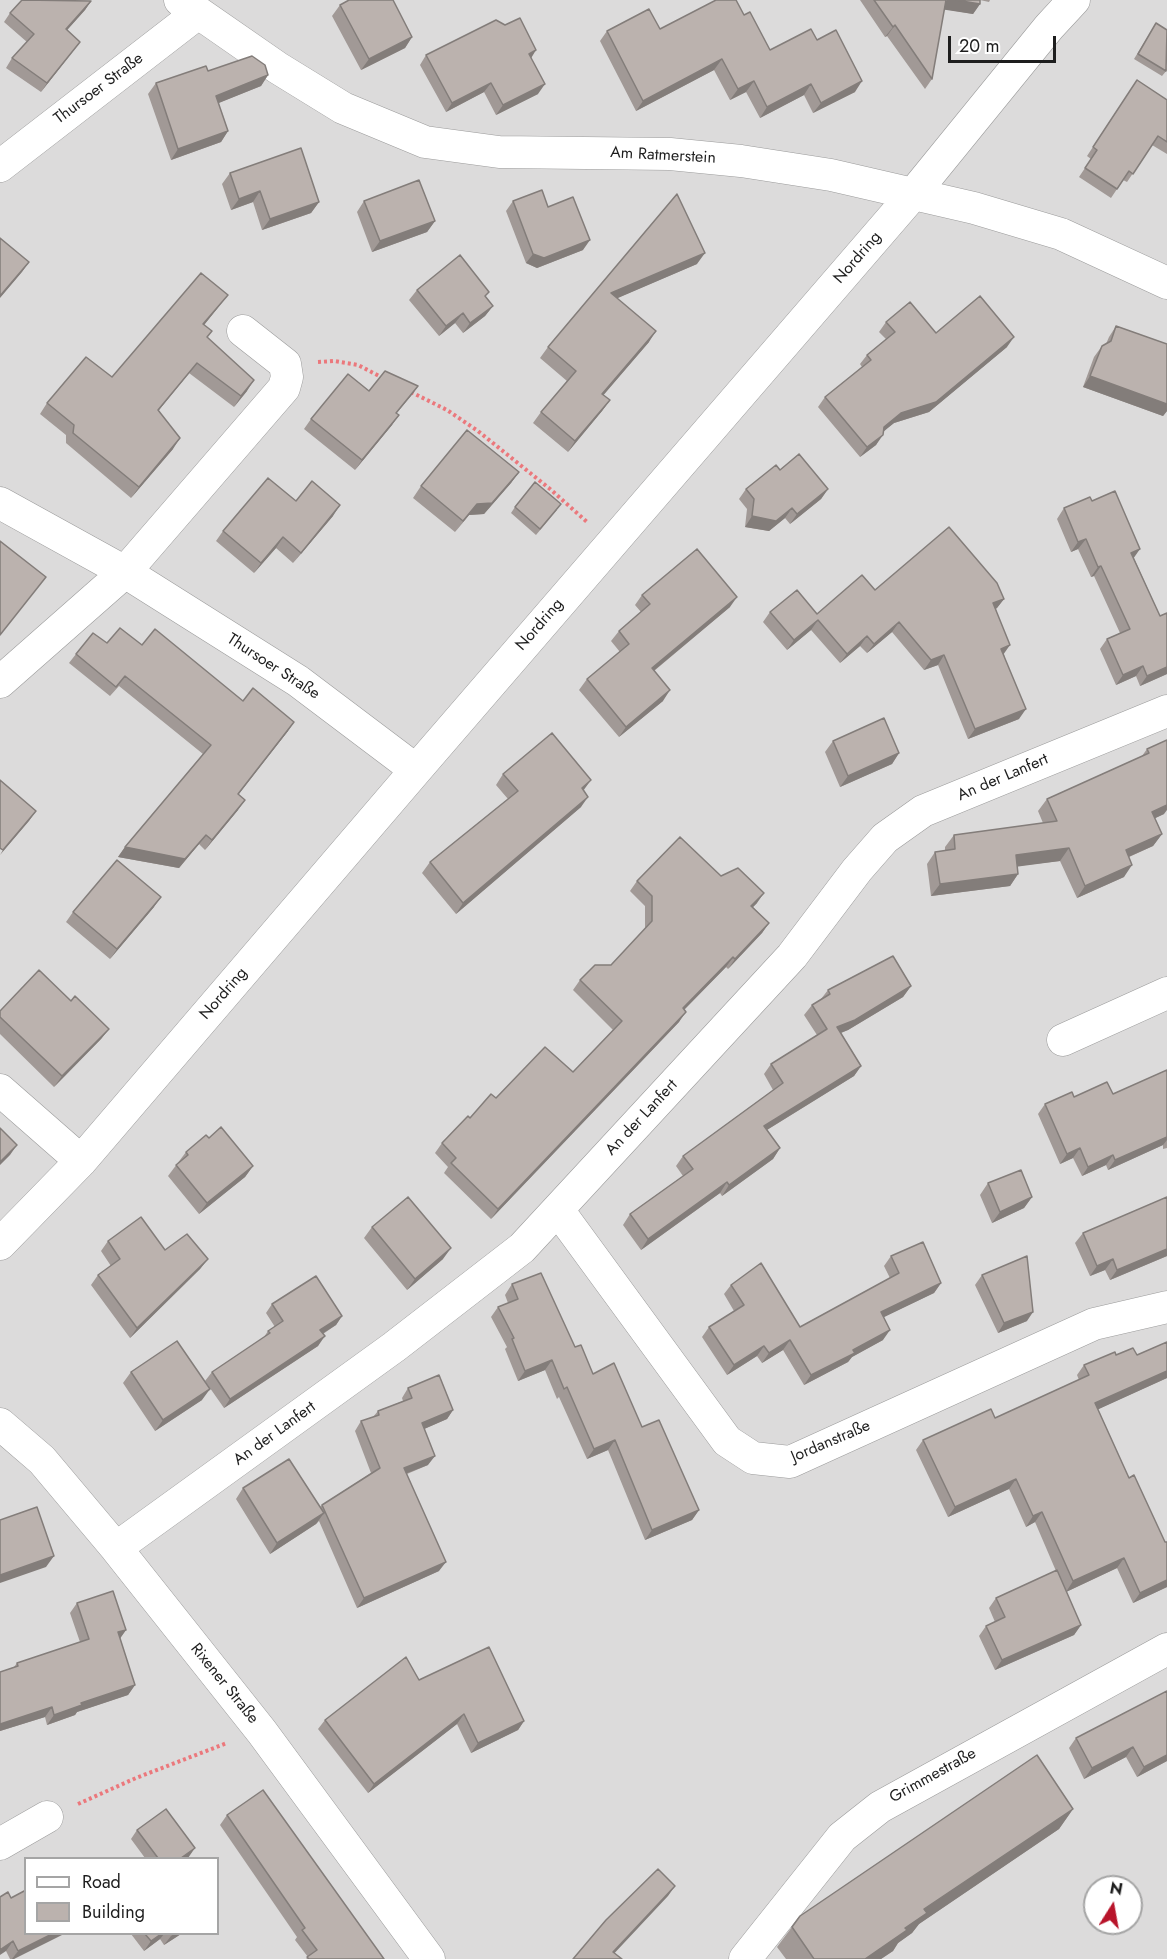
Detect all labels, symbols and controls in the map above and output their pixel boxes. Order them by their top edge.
scale bar [951,24,1059,62]
text: 20 m [959,33,999,59]
street label: Thursoer Straße [51,49,147,129]
street label: Am Ratmerstein [610,144,716,168]
street label: Nordring [830,228,886,288]
street label: Nordring [512,595,568,655]
street label: Thursoer Straße [223,630,323,704]
street label: An der Lanfert [955,750,1051,806]
street label: Nordring [196,964,252,1024]
street label: An der Lanfert [602,1076,682,1160]
street label: An der Lanfert [230,1398,320,1470]
street label: Jordanstraße [789,1417,873,1467]
street label: Rixener Straße [186,1640,262,1728]
street label: Grimmestraße [886,1744,980,1808]
legend [24,1857,219,1935]
text: Road [82,1869,121,1895]
north arrow [1083,1875,1143,1935]
text: N [1108,1876,1125,1901]
text: Building [82,1899,145,1925]

